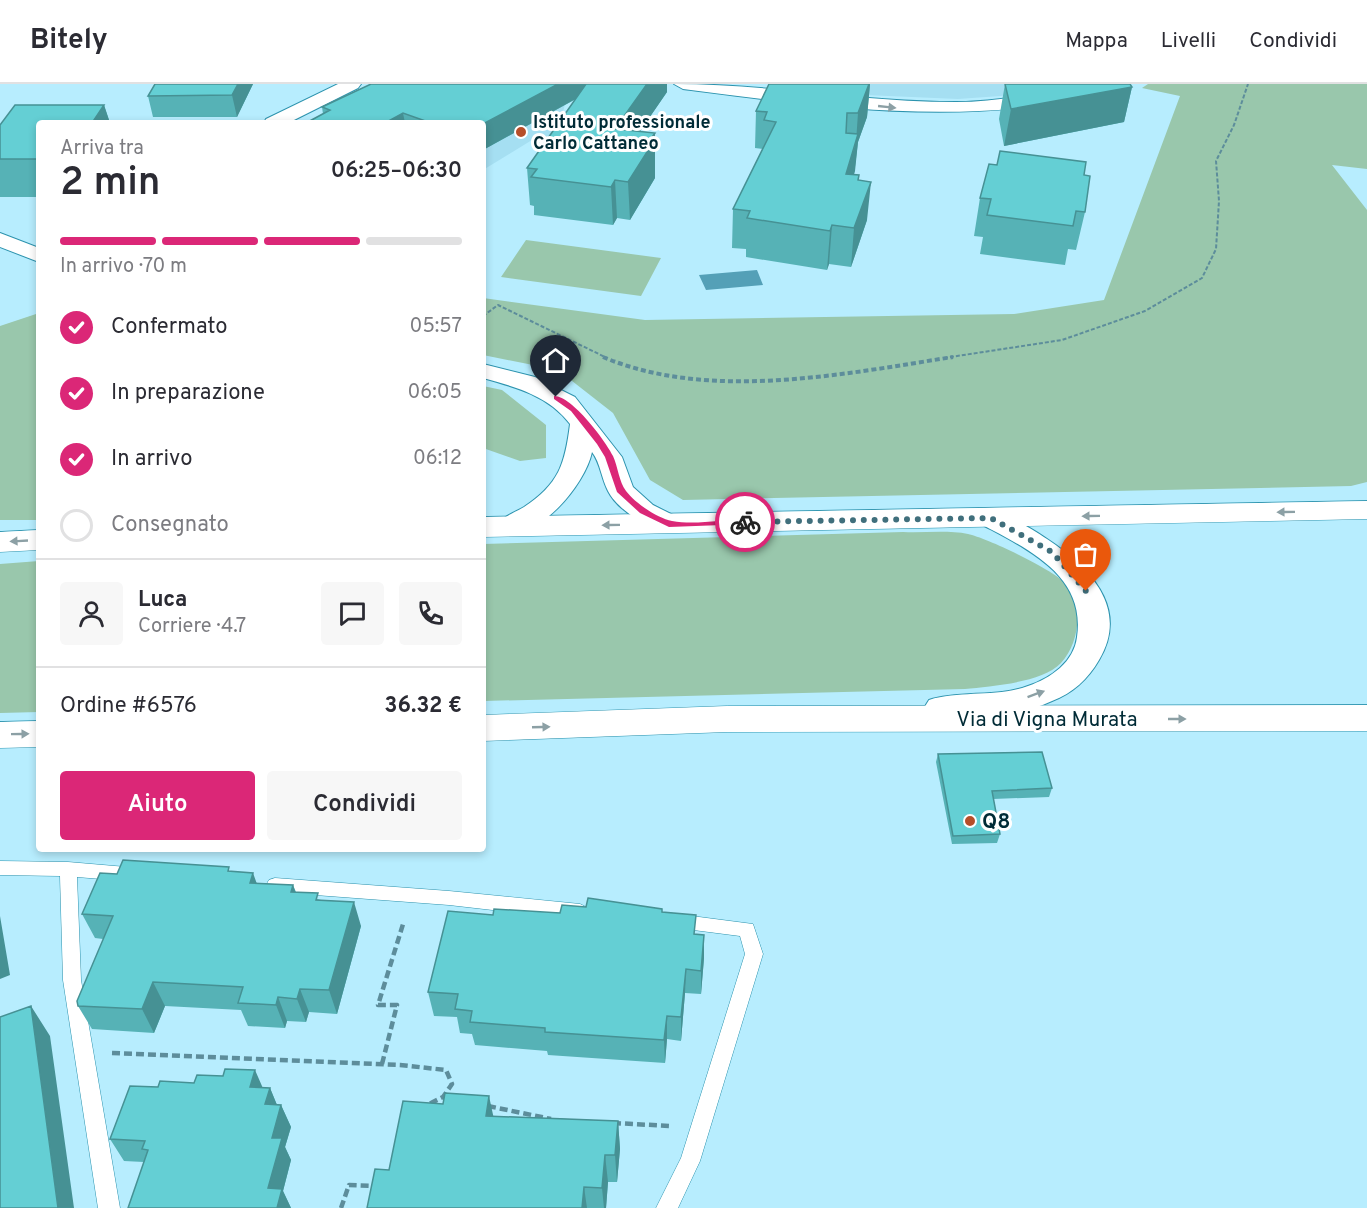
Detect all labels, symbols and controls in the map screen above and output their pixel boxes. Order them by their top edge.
text: Bitely [30,23,108,59]
text: Mappa [1065,28,1128,55]
text: Livelli [1161,28,1216,55]
text: Condividi [1249,28,1337,55]
one-way arrow [877,102,896,112]
place label: Istituto professionale Carlo Cattaneo [533,112,710,156]
marker: Istituto professionale Carlo Cattaneo [514,125,528,139]
text: Arriva tra [60,136,144,162]
text: 06:25–06:30 [331,158,462,185]
text: 2 min [60,160,161,209]
text: In arrivo · 70 m [60,254,187,280]
icon: check [60,311,93,344]
text: Confermato [111,314,228,341]
text: 05:57 [410,314,462,340]
pin [530,335,581,397]
icon: home [539,344,572,377]
icon: check [60,377,93,410]
text: In preparazione [111,380,265,407]
text: 06:05 [407,380,462,406]
icon: check [60,443,93,476]
text: In arrivo [111,446,193,473]
text: 06:12 [413,446,462,472]
courier [715,492,775,552]
icon: bike [729,506,762,539]
one-way arrow [1277,507,1296,517]
one-way arrow [1082,511,1101,521]
text: Consegnato [111,512,229,539]
one-way arrow [601,520,620,530]
pin [1060,529,1111,591]
one-way arrow [10,536,29,546]
icon: bag [1069,538,1102,571]
button: person [60,582,123,645]
button: chat [321,582,384,645]
button: phone [399,582,462,645]
text: Luca [138,587,187,614]
text: Corriere · 4.7 [138,614,246,640]
one-way arrow [1027,689,1045,699]
text: Ordine #6576 [60,693,197,720]
text: 36.32 € [384,693,462,720]
street label: Via di Vigna Murata [956,707,1138,734]
one-way arrow [1168,714,1187,724]
one-way arrow [532,722,551,731]
one-way arrow [10,730,29,739]
button: Aiuto [60,771,255,840]
button: Condividi [267,771,462,840]
place label: Q8 [982,809,1010,836]
marker: Q8 [963,814,977,828]

